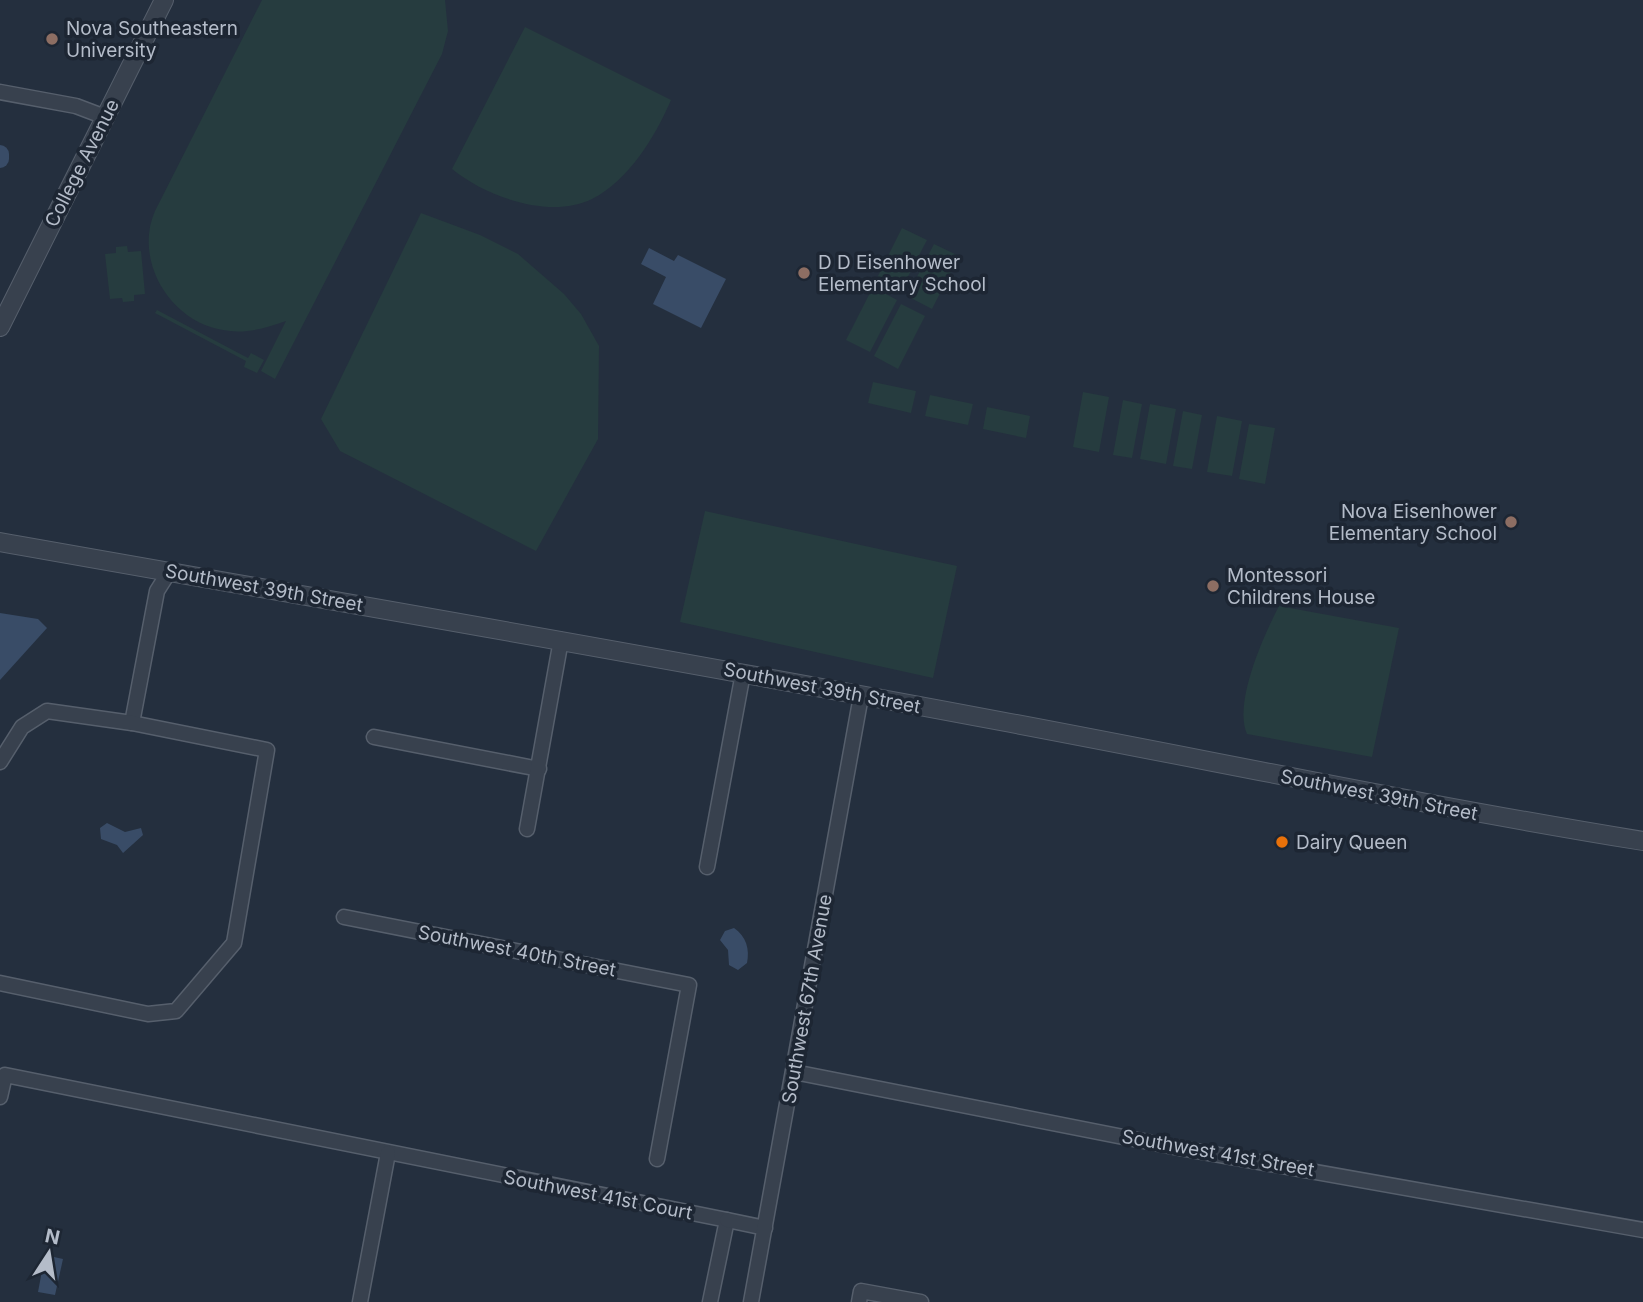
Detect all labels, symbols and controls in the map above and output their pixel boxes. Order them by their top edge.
place label: Nova Southeastern University [66,17,238,62]
marker: Nova Southeastern University [44,31,60,47]
street label: College Avenue [40,95,124,231]
place label: D D Eisenhower Elementary School [818,251,986,296]
marker: D D Eisenhower Elementary School [796,265,812,281]
place label: Nova Eisenhower Elementary School [1329,500,1497,545]
marker: Nova Eisenhower Elementary School [1503,514,1519,530]
street label: Southwest 39th Street [163,559,365,617]
place label: Montessori Childrens House [1227,564,1375,609]
marker: Montessori Childrens House [1205,578,1221,594]
street label: Southwest 39th Street [721,658,923,718]
street label: Southwest 39th Street [1278,765,1480,825]
place label: Dairy Queen [1296,831,1408,854]
marker: Dairy Queen [1274,834,1290,850]
street label: Southwest 67th Avenue [777,893,837,1105]
street label: Southwest 40th Street [416,921,618,981]
street label: Southwest 41st Street [1120,1125,1316,1181]
street label: Southwest 41st Court [502,1165,694,1225]
north arrow [14,1218,84,1288]
text: N [43,1224,62,1250]

